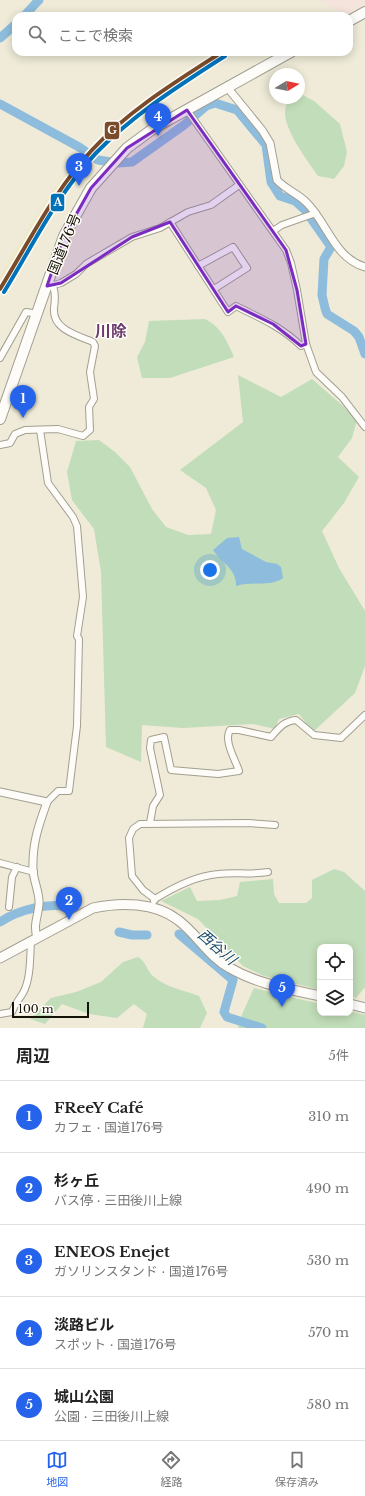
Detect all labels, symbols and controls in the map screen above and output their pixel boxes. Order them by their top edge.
search box [12,12,353,56]
icon: search [26,23,48,45]
text: ここで検索 [58,26,133,45]
north arrow [269,68,305,104]
pin: 4 [145,103,171,136]
line badge: G [104,121,120,140]
text: G [107,123,117,137]
pin: 3 [66,153,92,186]
line badge: A [50,193,65,212]
text: A [53,195,64,209]
street label: 国道176号 [44,211,84,277]
district label: 川除 [95,321,127,341]
pin: 1 [10,385,36,418]
your location [200,560,220,580]
pin: 2 [56,887,82,920]
water label: 西谷川 [194,925,242,970]
map controls [317,944,353,1016]
button: locate [317,944,353,980]
pin: 5 [269,974,295,1007]
button: layers [317,980,353,1016]
scale bar [12,1000,89,1019]
text: 100 m [18,1002,54,1016]
text: 周辺 [16,1046,50,1067]
text: 5件 [329,1047,349,1064]
text: FReeY Café [54,1098,143,1117]
text: 1 [26,1108,32,1125]
text: 310 m [308,1108,349,1125]
text: カフェ · 国道176号 [54,1119,164,1136]
text: 杉ヶ丘 [54,1171,99,1190]
text: 2 [25,1180,33,1197]
text: 490 m [306,1180,349,1197]
text: バス停 · 三田後川上線 [54,1192,182,1209]
text: ENEOS Enejet [54,1242,170,1261]
text: 3 [25,1252,33,1269]
text: 530 m [307,1252,349,1269]
text: ガソリンスタンド · 国道176号 [54,1263,229,1280]
text: 淡路ビル [54,1315,114,1334]
text: 4 [25,1324,33,1341]
text: 570 m [308,1324,349,1341]
text: スポット · 国道176号 [54,1336,177,1353]
text: 城山公園 [54,1387,114,1406]
text: 5 [25,1396,33,1413]
text: 580 m [307,1396,349,1413]
text: 公園 · 三田後川上線 [54,1408,169,1425]
tab: 地図 [46,1449,68,1489]
tab: 経路 [160,1449,182,1489]
tab: 保存済み [275,1449,319,1489]

